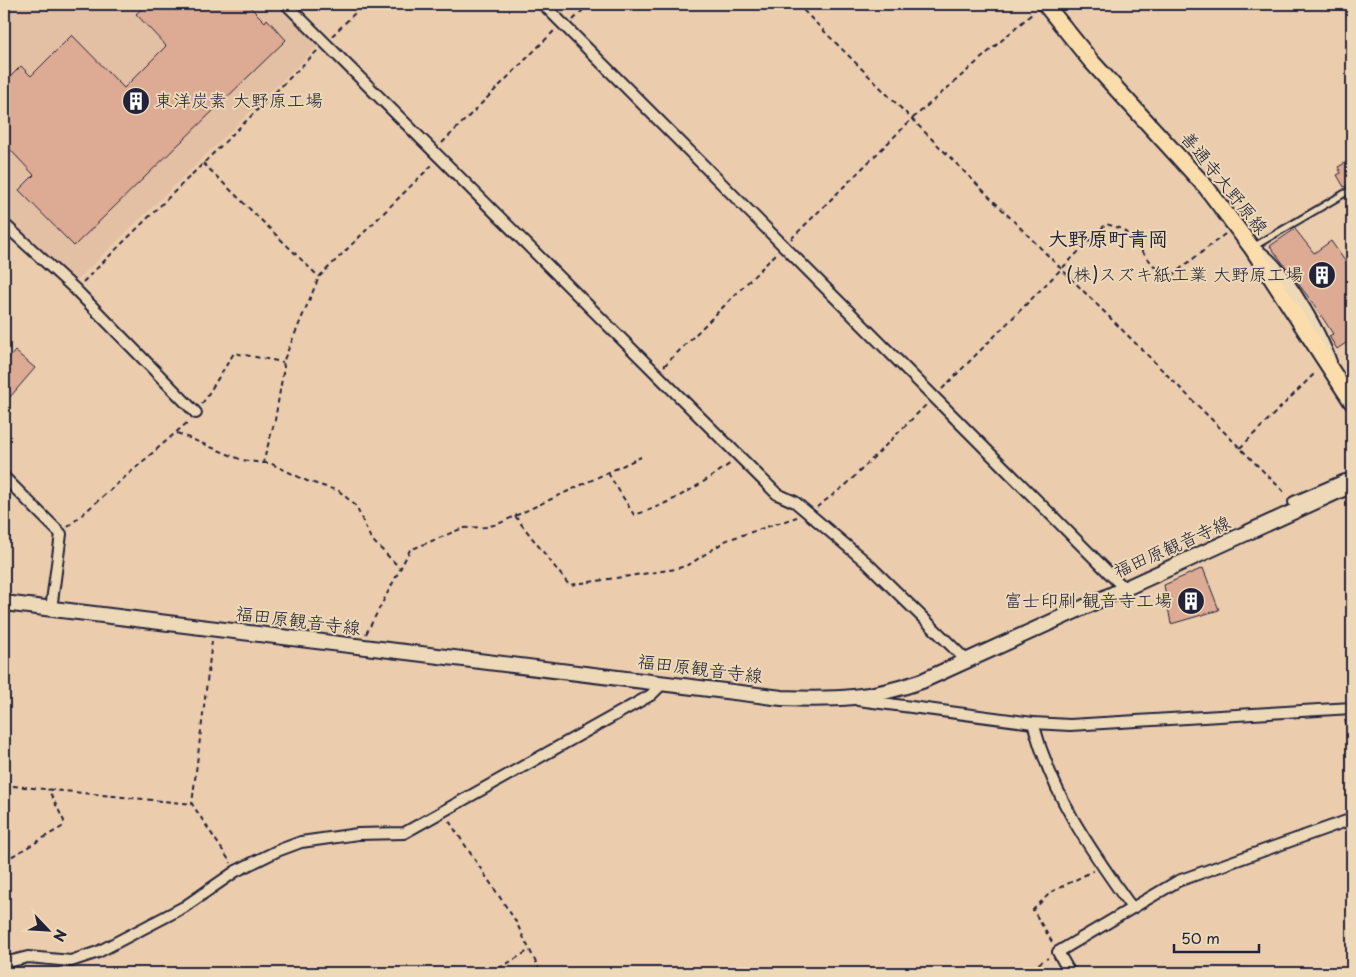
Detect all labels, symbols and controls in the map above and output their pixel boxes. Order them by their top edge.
building icon: 東洋炭素 大野原工場 [121,86,151,116]
place label: 東洋炭素 大野原工場 [155,86,323,113]
street label: 善通寺大野原線 [1175,125,1275,240]
district label: 大野原町青岡 [1048,223,1168,253]
place label: (株)スズキ紙工業 大野原工場 [1066,260,1303,287]
building icon: (株)スズキ紙工業 大野原工場 [1307,260,1337,290]
street label: 福田原観音寺線 [1108,508,1234,584]
place label: 富士印刷 観音寺工場 [1004,586,1172,613]
building icon: 富士印刷 観音寺工場 [1176,586,1206,616]
street label: 福田原観音寺線 [234,598,362,641]
street label: 福田原観音寺線 [636,646,764,689]
north arrow [22,904,72,954]
scale bar [1174,922,1258,954]
text: N [48,926,72,945]
text: 50 m [1181,926,1220,949]

